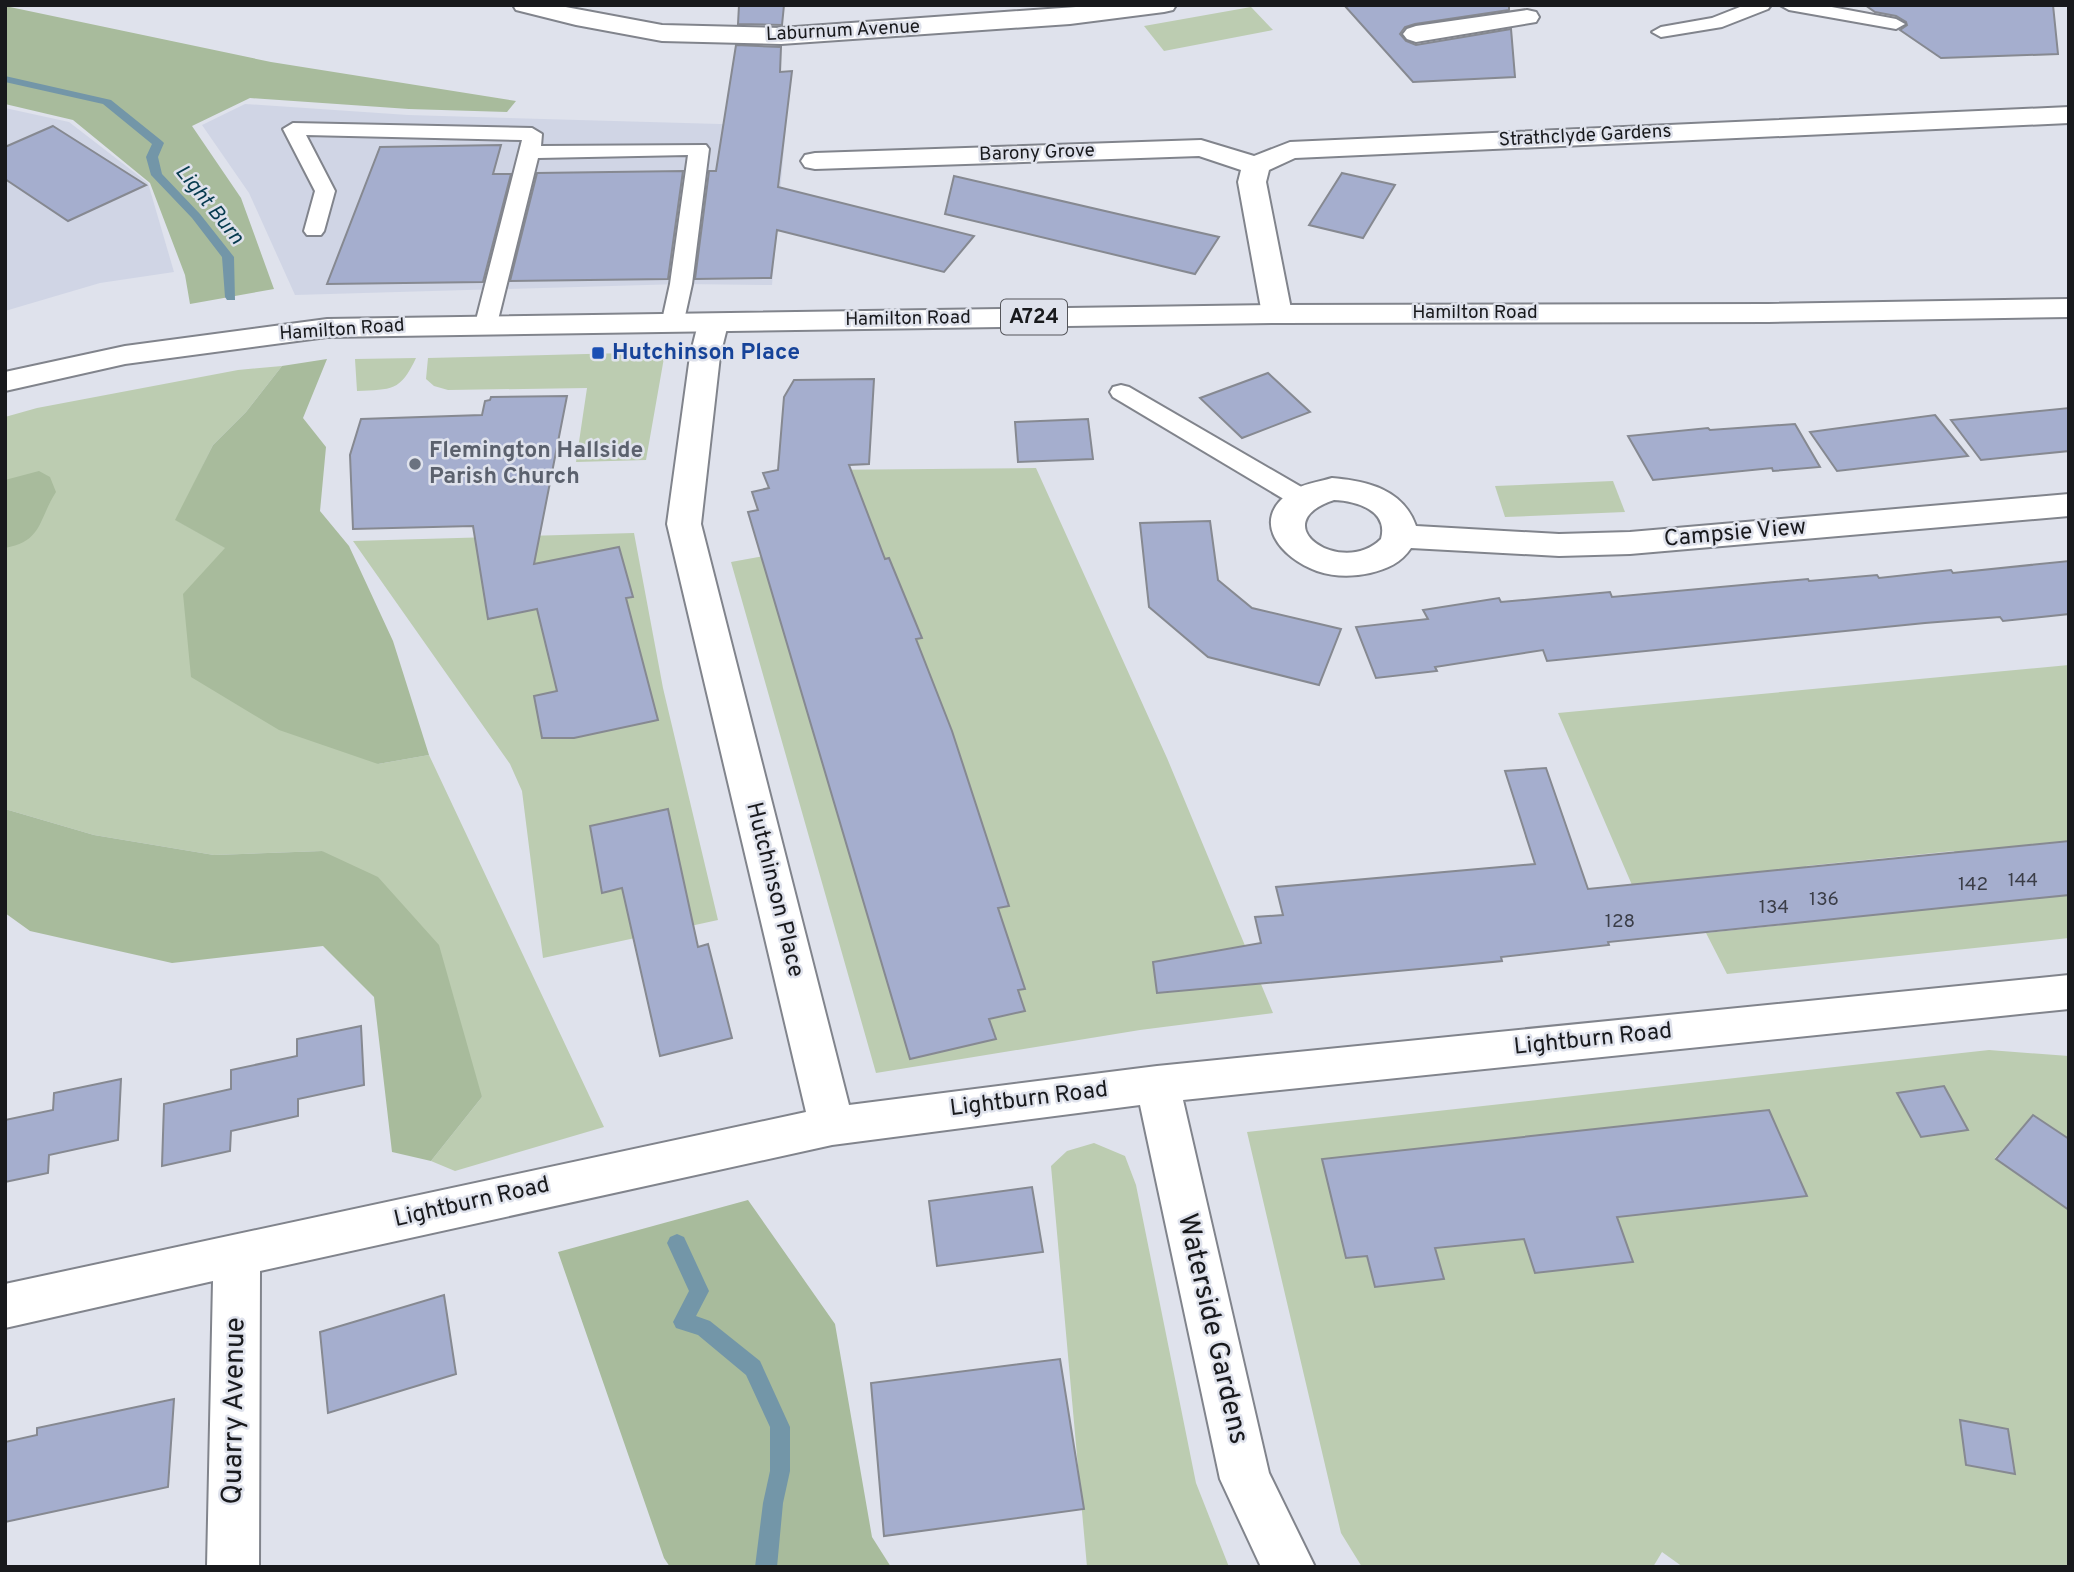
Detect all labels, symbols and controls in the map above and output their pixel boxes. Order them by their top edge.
street label: Laburnum Avenue [765,15,921,47]
street label: Strathclyde Gardens [1498,119,1672,153]
street label: Barony Grove [979,139,1095,167]
water label: Light Burn [169,160,250,251]
road number: A724 [1001,300,1067,334]
street label: Hamilton Road [1412,301,1538,325]
street label: Hamilton Road [845,306,971,332]
street label: Hamilton Road [279,314,405,346]
place label: Hutchinson Place [612,339,800,368]
marker: Hutchinson Place [590,345,606,361]
place label: Flemington Hallside Parish Church [429,437,643,492]
marker: Flemington Hallside Parish Church [407,456,423,472]
street label: Campsie View [1663,513,1807,555]
street label: Hutchinson Place [738,799,810,981]
house number: 144 [2008,869,2038,893]
house number: 142 [1958,873,1988,897]
house number: 136 [1809,888,1839,912]
house number: 134 [1759,896,1789,920]
house number: 128 [1605,910,1635,934]
street label: Lightburn Road [1512,1017,1674,1063]
street label: Lightburn Road [948,1076,1110,1124]
street label: Lightburn Road [391,1171,553,1235]
street label: Waterside Gardens [1168,1210,1256,1448]
street label: Quarry Avenue [215,1317,255,1505]

